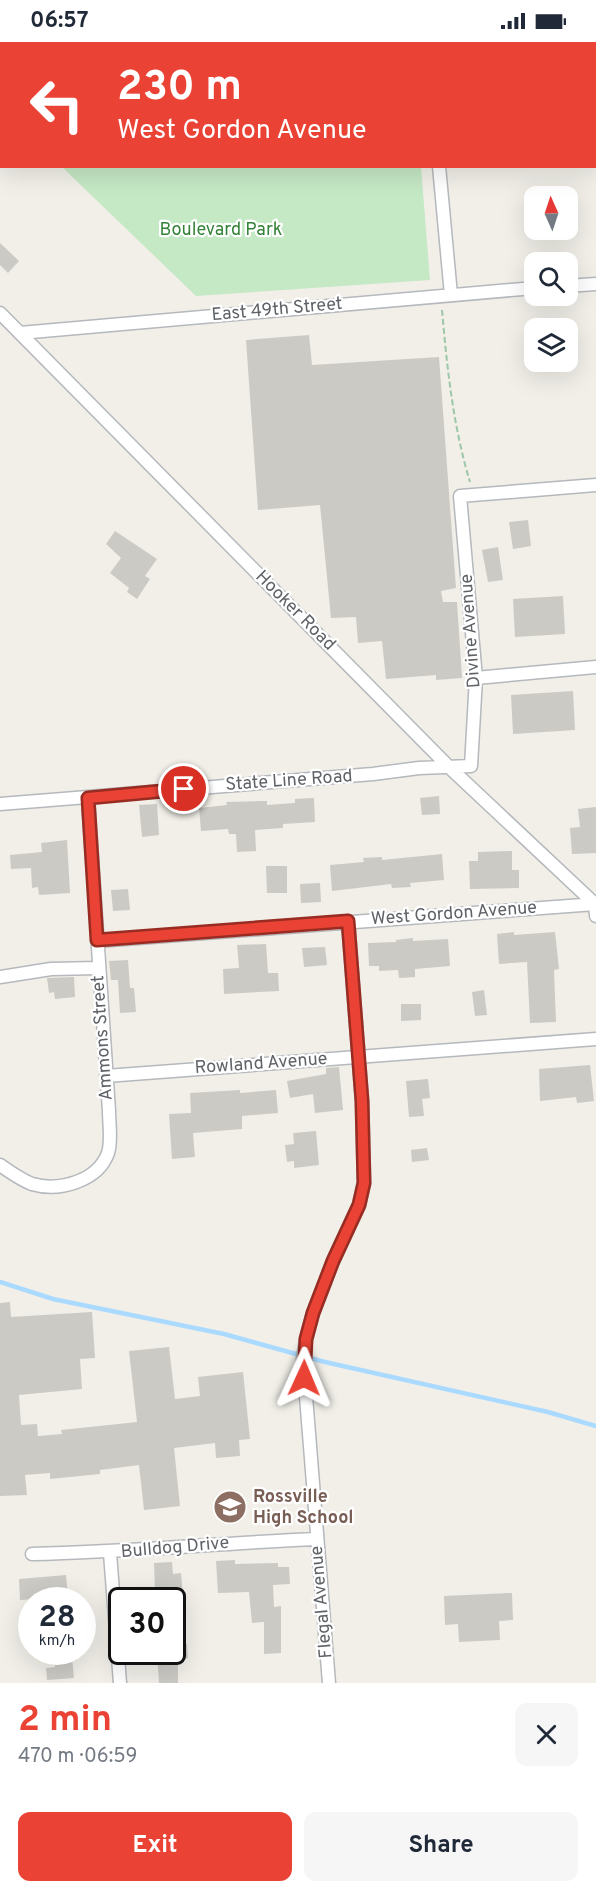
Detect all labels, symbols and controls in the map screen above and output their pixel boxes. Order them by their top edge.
text: 06:57 [30,8,89,35]
text: 230 m [117,62,242,115]
icon: left [18,66,96,144]
text: West Gordon Avenue [117,114,367,148]
north arrow [524,186,578,240]
map controls [524,186,578,372]
park label: Boulevard Park [160,219,282,242]
button: search [524,252,578,306]
street label: East 49th Street [211,293,343,327]
button: layers [524,318,578,372]
street label: Hooker Road [250,566,340,656]
street label: Divine Avenue [456,573,486,689]
pin [158,763,209,814]
street label: State Line Road [225,765,353,797]
icon: arrive [167,772,200,805]
street label: West Gordon Avenue [370,897,538,931]
street label: Ammons Street [87,975,119,1101]
street label: Rowland Avenue [194,1048,328,1080]
position arrow [272,1346,336,1410]
place label: Rossville High School [253,1486,354,1530]
school or university icon: Rossville High School [212,1489,248,1525]
street label: Bulldog Drive [120,1532,230,1564]
street label: Flegal Avenue [306,1545,338,1659]
speed limit sign: 30 [108,1587,186,1665]
text: 28 [38,1600,76,1637]
text: km/h [39,1632,75,1651]
text: 2 min [18,1698,112,1744]
button: close [515,1703,578,1766]
text: 470 m · 06:59 [18,1744,137,1770]
button: Exit [18,1812,292,1881]
button: Share [304,1812,578,1881]

